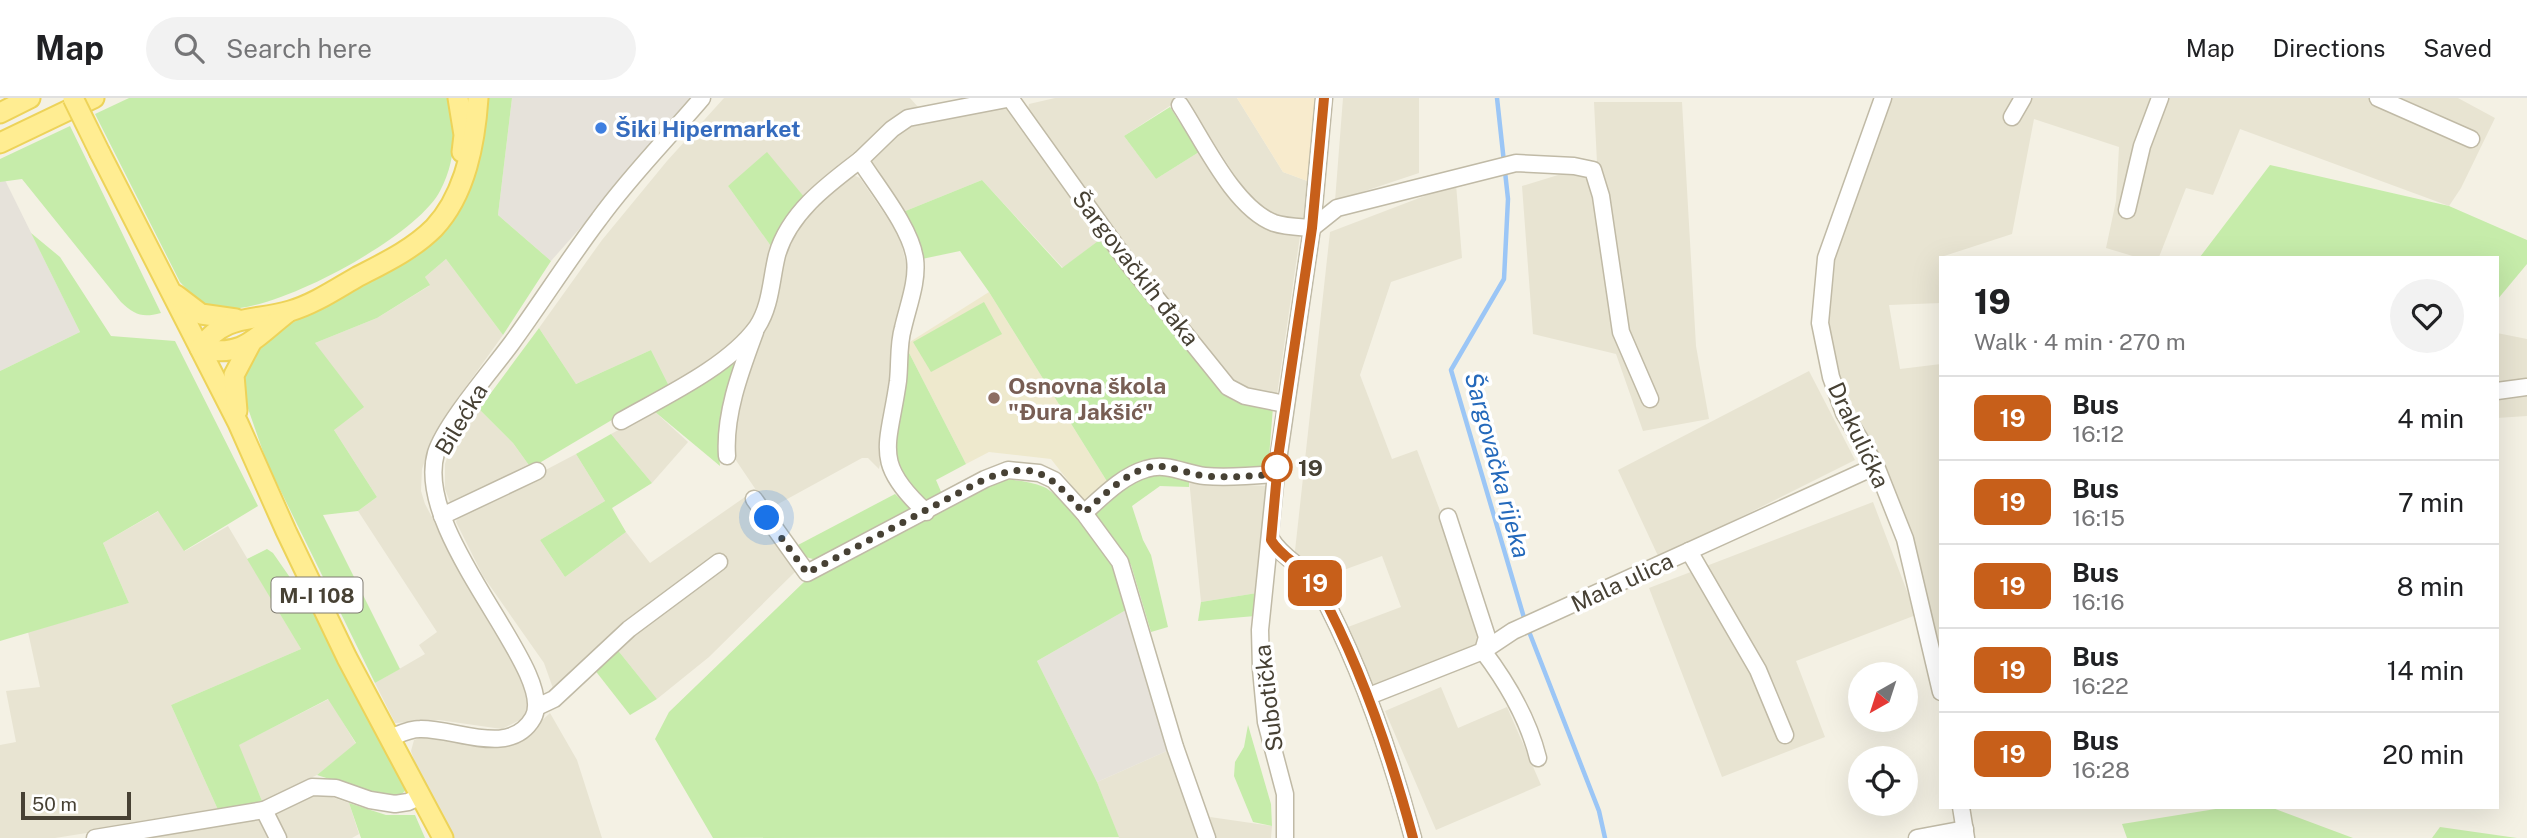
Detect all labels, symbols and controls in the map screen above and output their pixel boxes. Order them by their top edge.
search box [146,17,636,80]
text: Map [35,29,104,67]
icon: search [170,29,208,67]
text: Search here [226,33,372,64]
text: Map [2186,34,2235,62]
text: Directions [2273,34,2385,62]
text: Saved [2423,34,2492,62]
place label: Šiki Hipermarket [615,115,801,142]
marker: Šiki Hipermarket [593,120,609,136]
street label: Šargovačkih đaka [1067,185,1205,351]
button: heart [2390,279,2464,353]
text: 19 [1974,283,2011,321]
text: Walk · 4 min · 270 m [1974,328,2186,355]
water label: Šargovačka rijeka [1460,369,1536,561]
place label: Osnovna škola "Đura Jakšić" [1008,372,1166,425]
street label: Bilećka [429,378,493,460]
street label: Drakulićka [1823,378,1895,492]
text: Bus [2072,389,2119,420]
marker: Osnovna škola "Đura Jakšić" [986,390,1002,406]
text: 4 min [2397,403,2464,434]
text: 19 [1999,404,2026,432]
text: 16:12 [2072,420,2124,447]
marker: 19 [1262,452,1292,482]
place label: 19 [1298,454,1323,481]
text: Bus [2072,473,2119,504]
text: 7 min [2398,487,2464,518]
text: 19 [1999,488,2026,516]
your location [749,500,784,535]
text: 16:15 [2072,504,2125,531]
street label: Mala ulica [1567,547,1677,617]
text: Bus [2072,557,2119,588]
line badge: 19 [1284,560,1346,606]
text: 19 [1302,569,1328,597]
text: 8 min [2397,571,2464,602]
text: 19 [1999,572,2026,600]
road number: M-I 108 [272,578,362,612]
text: 16:16 [2072,588,2125,615]
text: Bus [2072,641,2119,672]
street label: Subotička [1248,643,1288,753]
text: 14 min [2387,655,2464,686]
text: 19 [1999,656,2026,684]
north arrow [1848,662,1918,732]
map controls [1848,662,1918,816]
text: 16:22 [2072,672,2129,699]
text: Bus [2072,725,2119,756]
text: 20 min [2382,739,2464,770]
text: 19 [1999,740,2026,768]
button: locate [1848,746,1918,816]
text: 16:28 [2072,756,2130,783]
scale bar [21,789,131,821]
text: 50 m [32,793,77,815]

